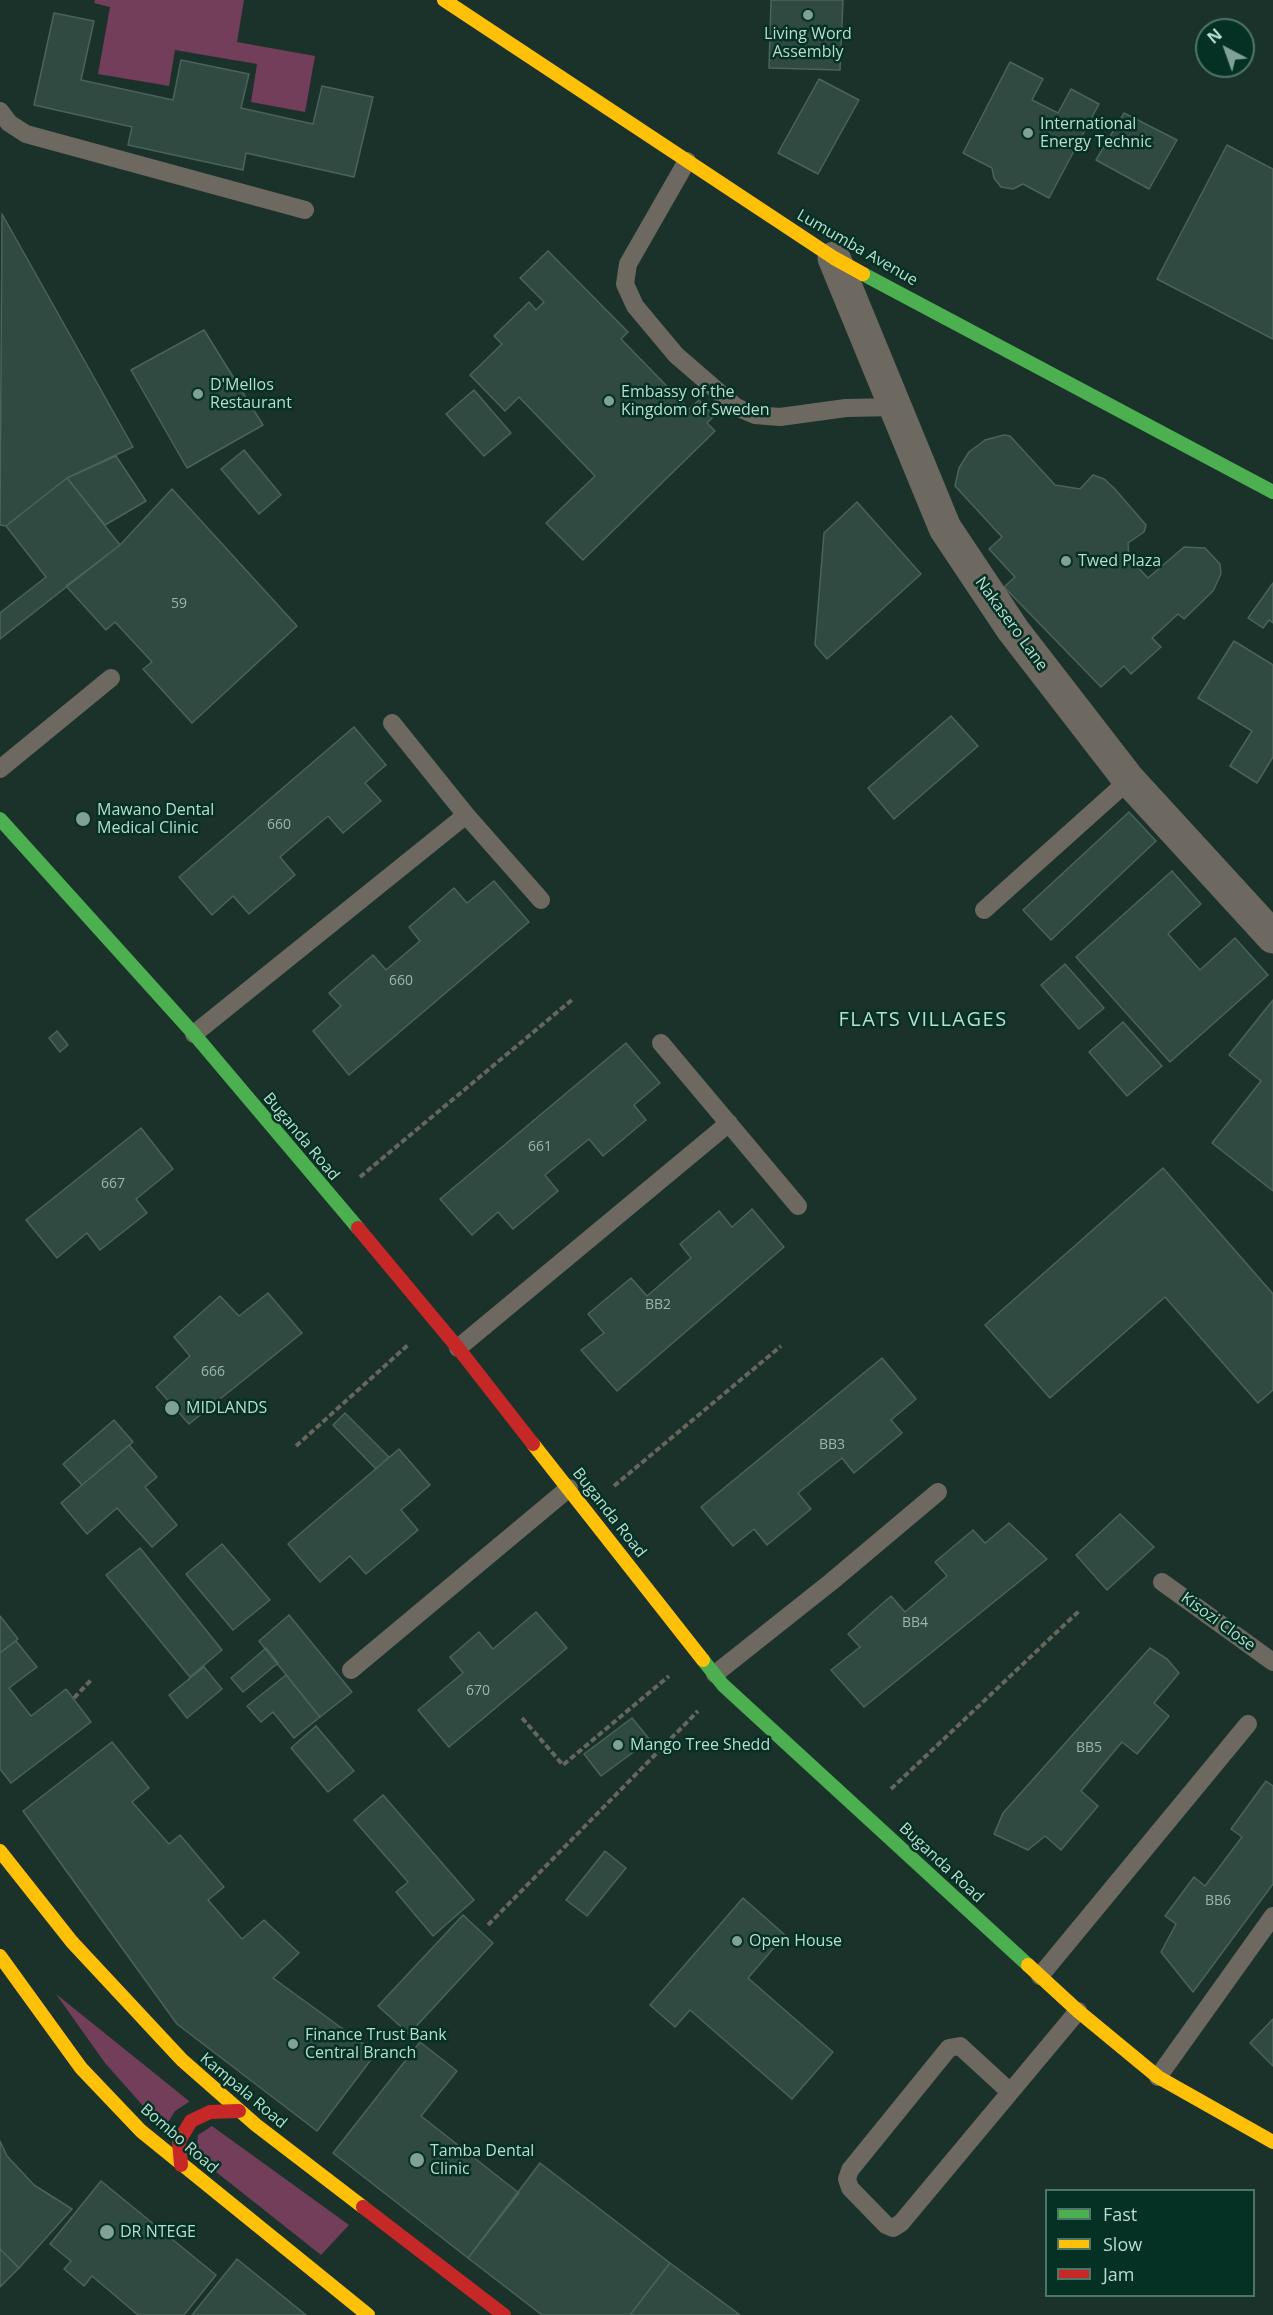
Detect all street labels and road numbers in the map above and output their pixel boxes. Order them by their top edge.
street label: Lumumba Avenue [793,206,921,290]
street label: Nakasero Lane [971,573,1051,675]
street label: Buganda Road [259,1089,343,1185]
street label: Buganda Road [568,1464,650,1562]
street label: Kisozi Close [1177,1589,1259,1655]
street label: Buganda Road [895,1819,987,1907]
street label: Kampala Road [196,2049,290,2133]
street label: Bombo Road [136,2100,222,2178]

